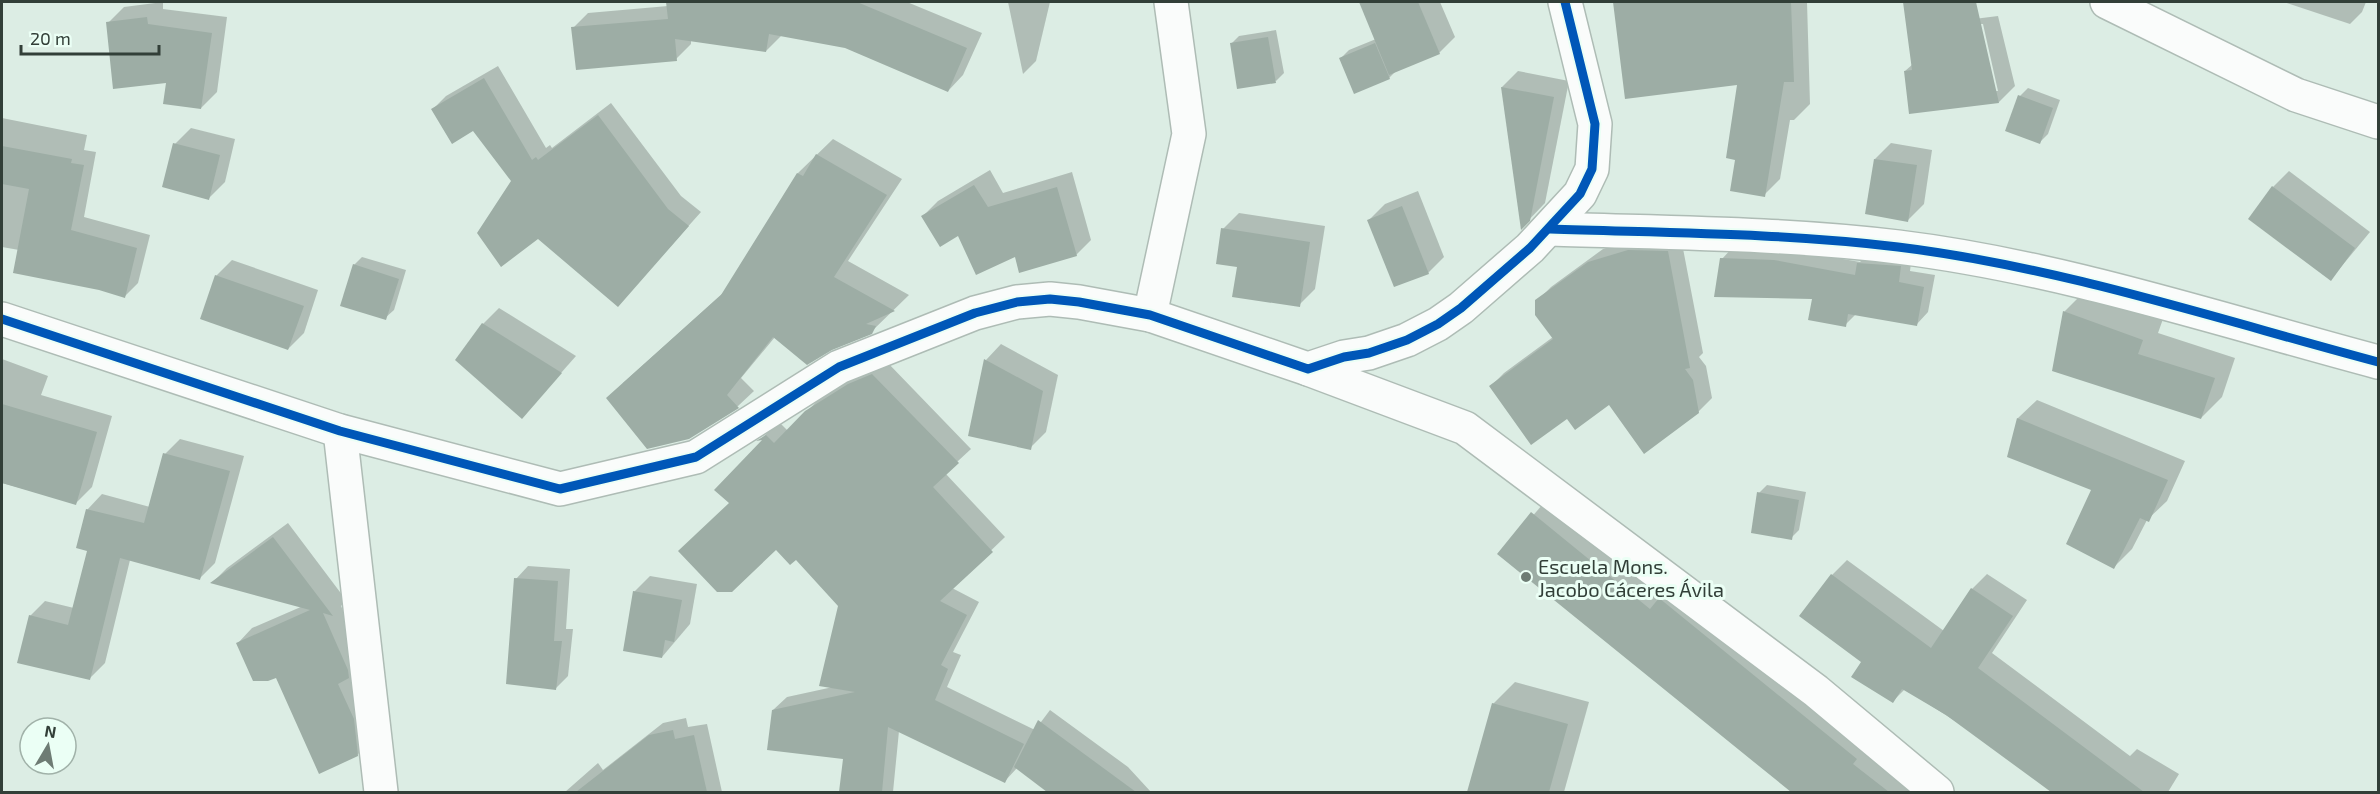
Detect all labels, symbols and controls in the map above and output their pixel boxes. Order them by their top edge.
scale bar [21,18,159,56]
text: 20 m [30,27,71,49]
place label: Escuela Mons. Jacobo Cáceres Ávila [1538,554,1724,601]
marker: Escuela Mons. Jacobo Cáceres Ávila [1519,570,1533,584]
north arrow [18,716,78,776]
text: N [43,720,58,741]

